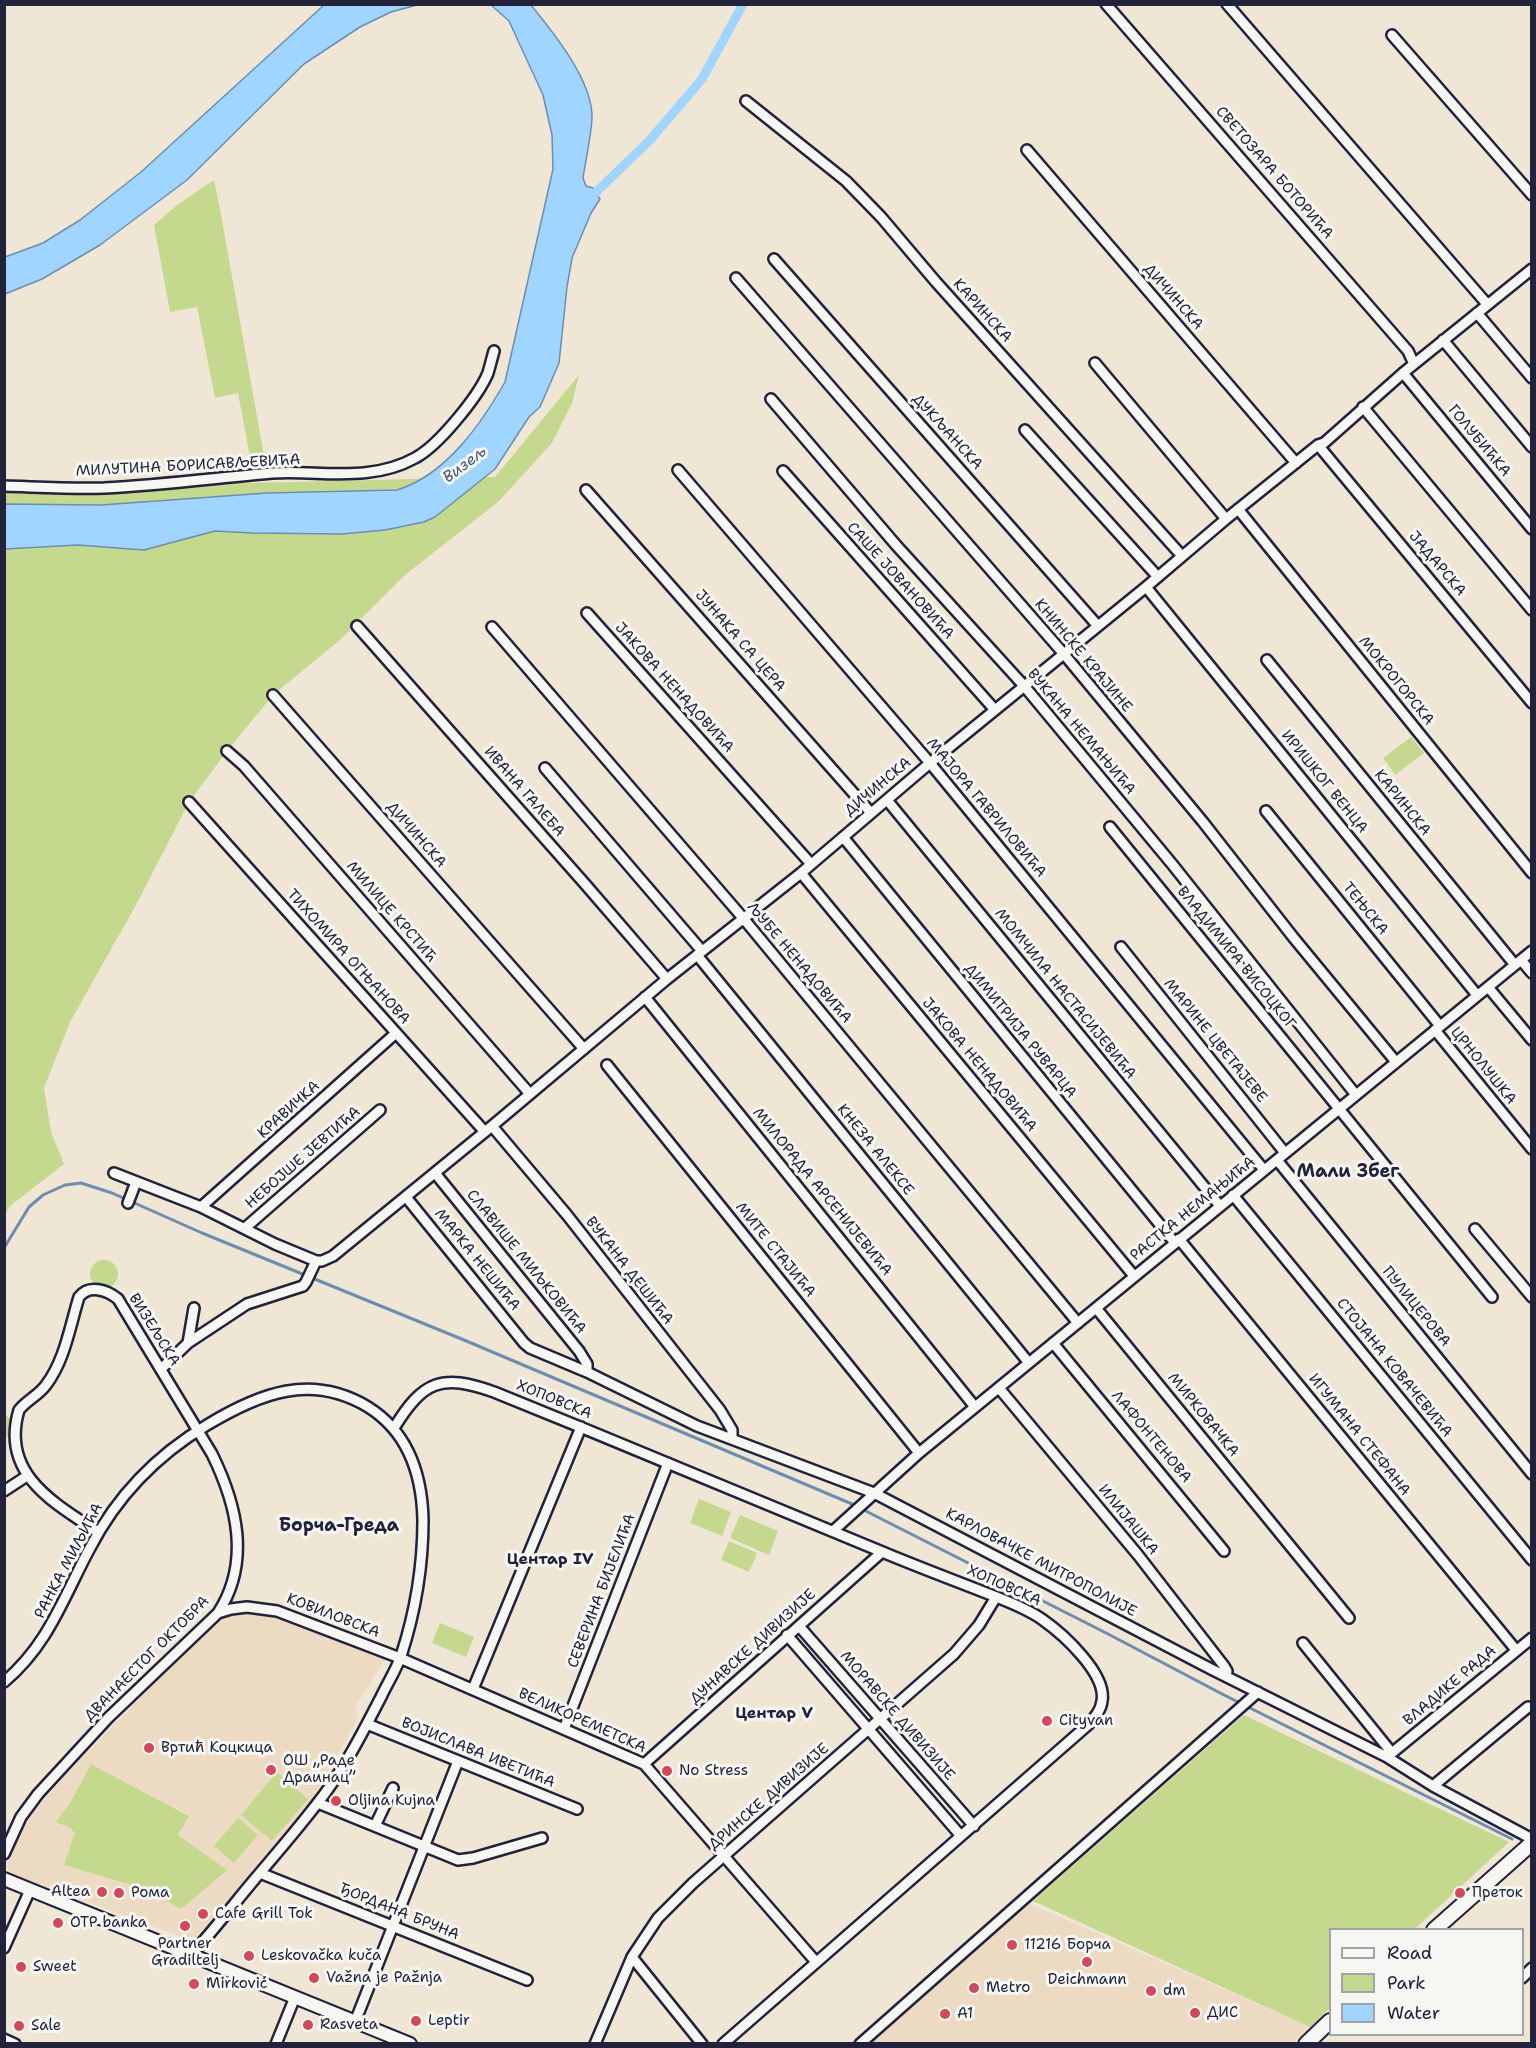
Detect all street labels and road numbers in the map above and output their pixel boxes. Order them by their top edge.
street label: СВЕТОЗАРА БОТОРИЋА [1211,103,1337,243]
street label: ДИЧИНСКА [1139,260,1207,334]
street label: КАРИНСКА [949,275,1015,347]
street label: ДУКЉАНСКА [908,390,986,474]
street label: ГОЛУБИЋКА [1444,401,1514,481]
street label: МИЛУТИНА БОРИСАВЉЕВИЋА [75,451,301,481]
street label: САШЕ ЈОВАНОВИЋА [843,519,957,643]
street label: ЈАДАРСКА [1405,528,1469,600]
street label: ЈУНАКА СА ЦЕРА [691,587,789,695]
street label: КНИНСКЕ КРАЈИНЕ [1030,596,1136,716]
street label: ЈАКОВА НЕНАДОВИЋА [611,619,737,757]
street label: МОКРОГОРСКА [1355,633,1437,729]
street label: ВУКАНА НЕМАЊИЋА [1023,665,1139,799]
street label: ИРИШКОГ ВЕНЦА [1277,727,1371,837]
street label: МАЈОРА ГАВРИЛОВИЋА [922,735,1050,881]
street label: ИВАНА ГАЛЕБА [480,743,568,841]
street label: ДИЧИНСКА [841,754,915,820]
street label: КАРИНСКА [1370,766,1434,840]
street label: ДИЧИНСКА [382,798,450,872]
street label: МИЛИЦЕ КРСТИЋ [342,858,440,966]
street label: ТЕЊСКА [1338,879,1392,939]
street label: ВЛАДИМИРА ВИСОЦКОГ [1173,883,1299,1033]
street label: ТИХОМИРА ОГЊАНОВА [283,886,413,1028]
street label: ЉУБЕ НЕНАДОВИЋА [743,899,855,1027]
street label: МОМЧИЛА НАСТАСИЈЕВИЋА [991,905,1139,1083]
street label: ДИМИТРИЈА РУВАРЦА [960,960,1080,1102]
street label: МАРИНЕ ЦВЕТАЈЕВЕ [1160,975,1270,1107]
street label: ЈАКОВА НЕНАДОВИЋА [918,994,1040,1136]
street label: ЦРНОЛУШКА [1446,1024,1520,1108]
street label: КРАВИЧКА [254,1077,324,1143]
street label: КНЕЗА АЛЕКСЕ [833,1101,917,1199]
street label: НЕБОЈШЕ ЈЕВТИЋА [242,1103,364,1213]
street label: МИЛОРАДА АРСЕНИЈЕВИЋА [749,1104,895,1280]
street label: РАСТКА НЕМАЊИЋА [1127,1153,1259,1265]
street label: СЛАВИШЕ МИЉКОВИЋА [462,1186,590,1338]
street label: МИТЕ СТАЈИЋА [731,1199,819,1301]
street label: МАРКА НЕШИЋА [430,1205,524,1315]
street label: ВУКАНА ДЕШИЋА [581,1213,677,1329]
street label: ПУЛИЦЕРОВА [1378,1263,1454,1351]
street label: ВИЗЕЉСКА [125,1290,183,1370]
street label: СТОЈАНА КОВАЧЕВИЋА [1332,1295,1456,1441]
street label: МИРКОВАЧКА [1164,1369,1242,1461]
street label: ИГУМАНА СТЕФАНА [1304,1370,1414,1500]
street label: ХОПОВСКА [514,1377,594,1423]
street label: ЛАФОНТЕНОВА [1107,1387,1195,1487]
street label: ИЛИЈАШКА [1094,1481,1162,1559]
street label: РАНКА МИЉИЋА [31,1500,107,1622]
street label: КАРЛОВАЧКЕ МИТРОПОЛИЈЕ [942,1505,1140,1621]
street label: СЕВЕРИНА БИЈЕЛИЋА [564,1511,640,1671]
street label: ХОПОВСКА [964,1562,1044,1610]
street label: ДУНАВСКЕ ДИВИЗИЈЕ [686,1586,820,1708]
street label: КОВИЛОВСКА [284,1590,382,1642]
street label: ДВАНАЕСТОГ ОКТОБРА [81,1593,213,1725]
street label: ВЛАДИКЕ РАДА [1400,1642,1500,1730]
street label: МОРАВСКЕ ДИВИЗИЈЕ [836,1648,958,1784]
street label: ВЕЛИКОРЕМЕТСКА [515,1685,649,1757]
street label: ВОЈИСЛАВА ИВЕТИЋА [399,1714,557,1792]
street label: ДРИНСКЕ ДИВИЗИЈЕ [705,1740,833,1854]
street label: ЂОРДАНА БРУНА [336,1880,462,1944]

